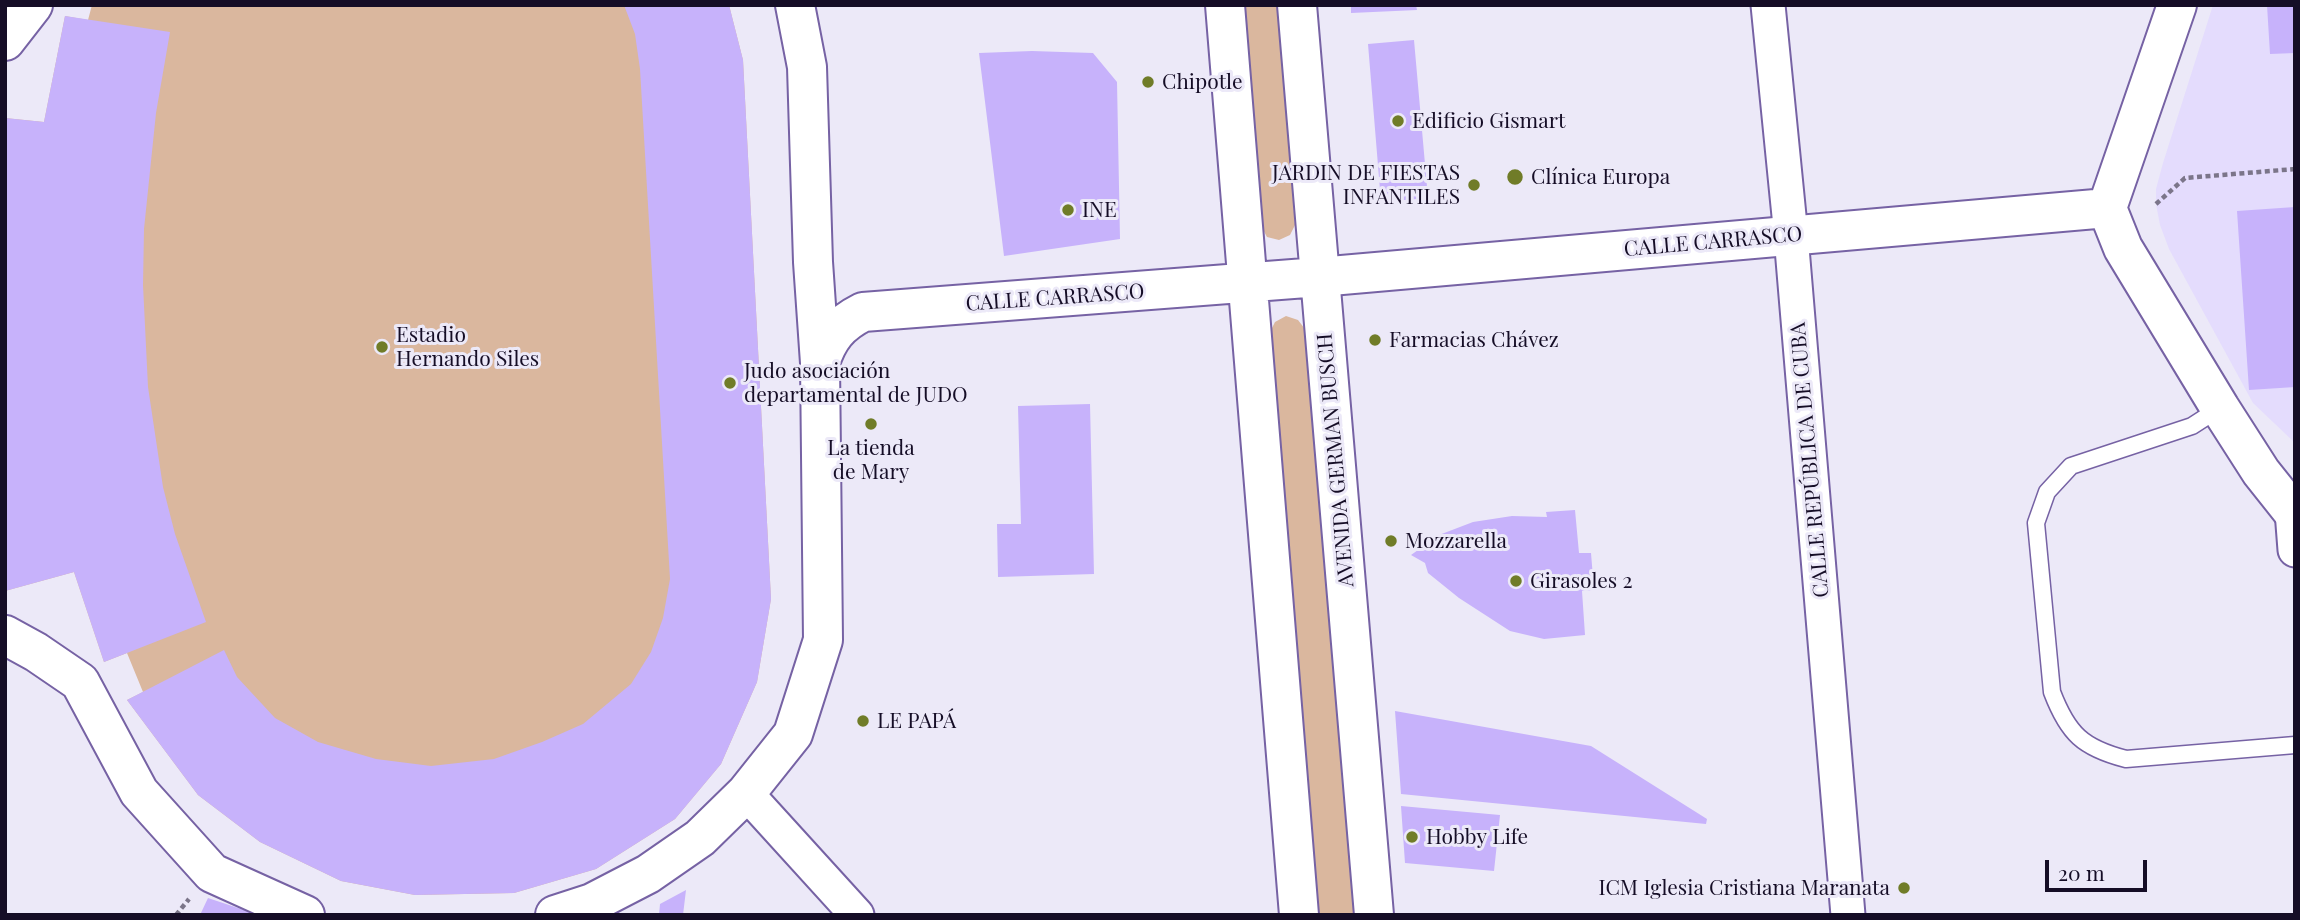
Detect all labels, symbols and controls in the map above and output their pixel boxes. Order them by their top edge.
place label: Chipotle [1162,69,1243,95]
marker: Chipotle [1140,74,1156,90]
place label: Edificio Gismart [1412,108,1565,134]
marker: Edificio Gismart [1390,113,1406,129]
place label: JARDIN DE FIESTAS INFANTILES [1272,160,1460,210]
place label: Clínica Europa [1531,164,1670,190]
marker: Clínica Europa [1505,167,1525,187]
marker: JARDIN DE FIESTAS INFANTILES [1466,177,1482,193]
place label: INE [1082,197,1117,223]
marker: INE [1060,202,1076,218]
street label: CALLE CARRASCO [1623,222,1803,262]
street label: CALLE CARRASCO [965,279,1145,317]
street label: CALLE REPÚBLICA DE CUBA [1785,321,1835,599]
place label: Estadio Hernando Siles [396,322,539,372]
place label: Farmacias Chávez [1389,327,1559,353]
street label: AVENIDA GERMAN BUSCH [1312,332,1360,588]
marker: Farmacias Chávez [1367,332,1383,348]
marker: Estadio Hernando Siles [374,339,390,355]
place label: Judo asociación departamental de JUDO [744,358,968,408]
marker: Judo asociación departamental de JUDO [722,375,738,391]
marker: La tienda de Mary [863,416,879,432]
place label: La tienda de Mary [827,435,915,485]
place label: Mozzarella [1405,528,1507,554]
marker: Mozzarella [1383,533,1399,549]
place label: Girasoles 2 [1530,568,1633,594]
marker: Girasoles 2 [1508,573,1524,589]
place label: LE PAPÁ [877,708,956,734]
marker: LE PAPÁ [855,713,871,729]
place label: Hobby Life [1426,824,1528,850]
marker: Hobby Life [1404,829,1420,845]
scale bar [2048,846,2150,890]
text: 20 m [2058,858,2105,886]
place label: ICM Iglesia Cristiana Maranata [1598,875,1890,901]
marker: ICM Iglesia Cristiana Maranata [1896,880,1912,896]

